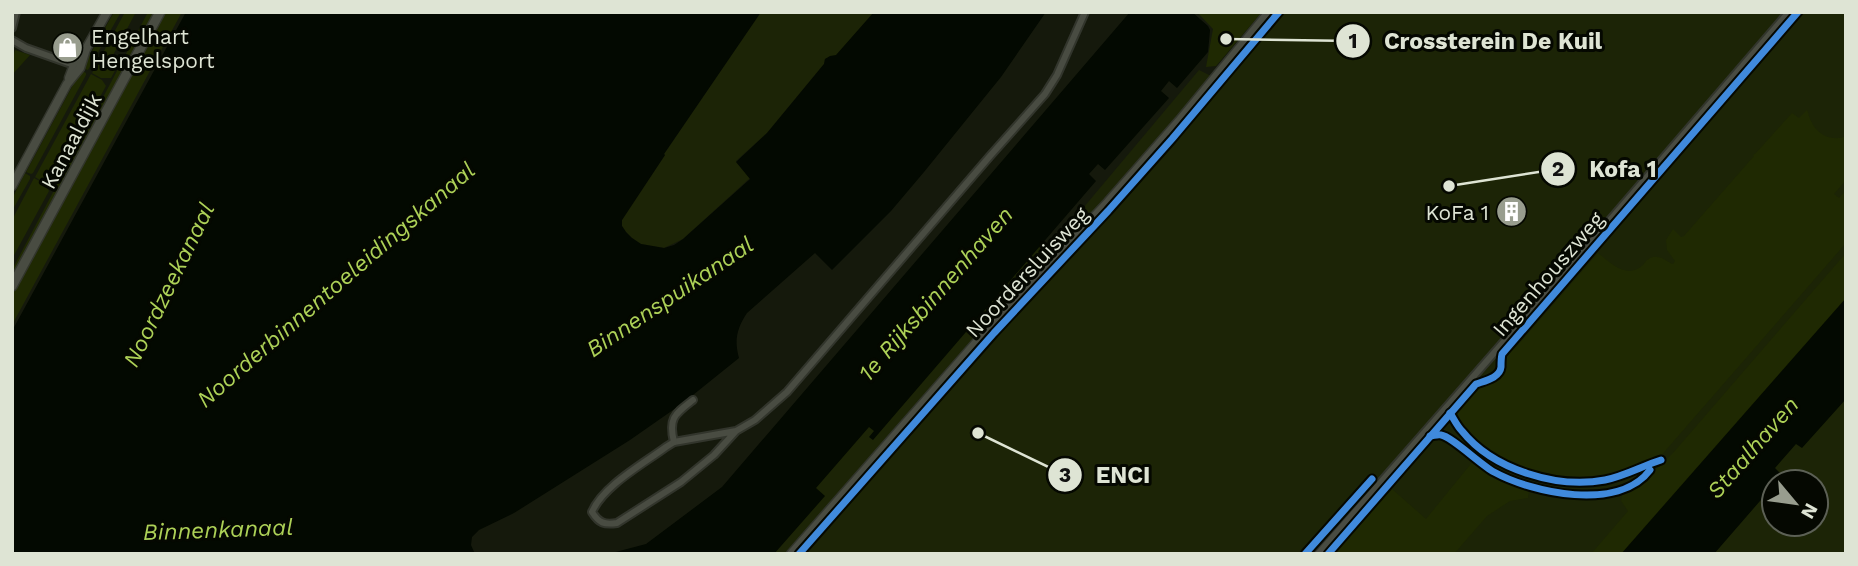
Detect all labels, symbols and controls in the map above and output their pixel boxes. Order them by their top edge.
callout: Crossterein De Kuil [1335,19,1617,63]
place label: Engelhart Hengelsport [91,24,215,73]
text: 1 [1348,28,1358,53]
text: Crossterein De Kuil [1384,28,1603,55]
shop icon: Engelhart Hengelsport [51,31,85,65]
street label: Kanaaldijk [35,89,107,193]
callout: Kofa 1 [1540,147,1671,191]
text: 2 [1552,156,1564,181]
text: Kofa 1 [1589,156,1657,183]
water label: Noorderbinnentoeleidingskanaal [191,157,481,413]
building icon: KoFa 1 [1495,195,1529,229]
water label: Noordzeekanaal [118,199,220,371]
place label: KoFa 1 [1426,200,1489,225]
street label: Noordersluisweg [960,201,1094,342]
water label: 1e Rijksbinnenhaven [853,202,1019,386]
street label: Ingenhouszweg [1487,206,1609,341]
water label: Binnenspuikanaal [581,231,759,363]
water label: Staalhaven [1702,392,1804,504]
callout: ENCI [1047,453,1165,497]
text: 3 [1059,462,1071,487]
text: ENCI [1096,462,1150,489]
north arrow [1760,468,1830,538]
text: N [1796,499,1823,523]
water label: Binnenkanaal [142,514,294,546]

